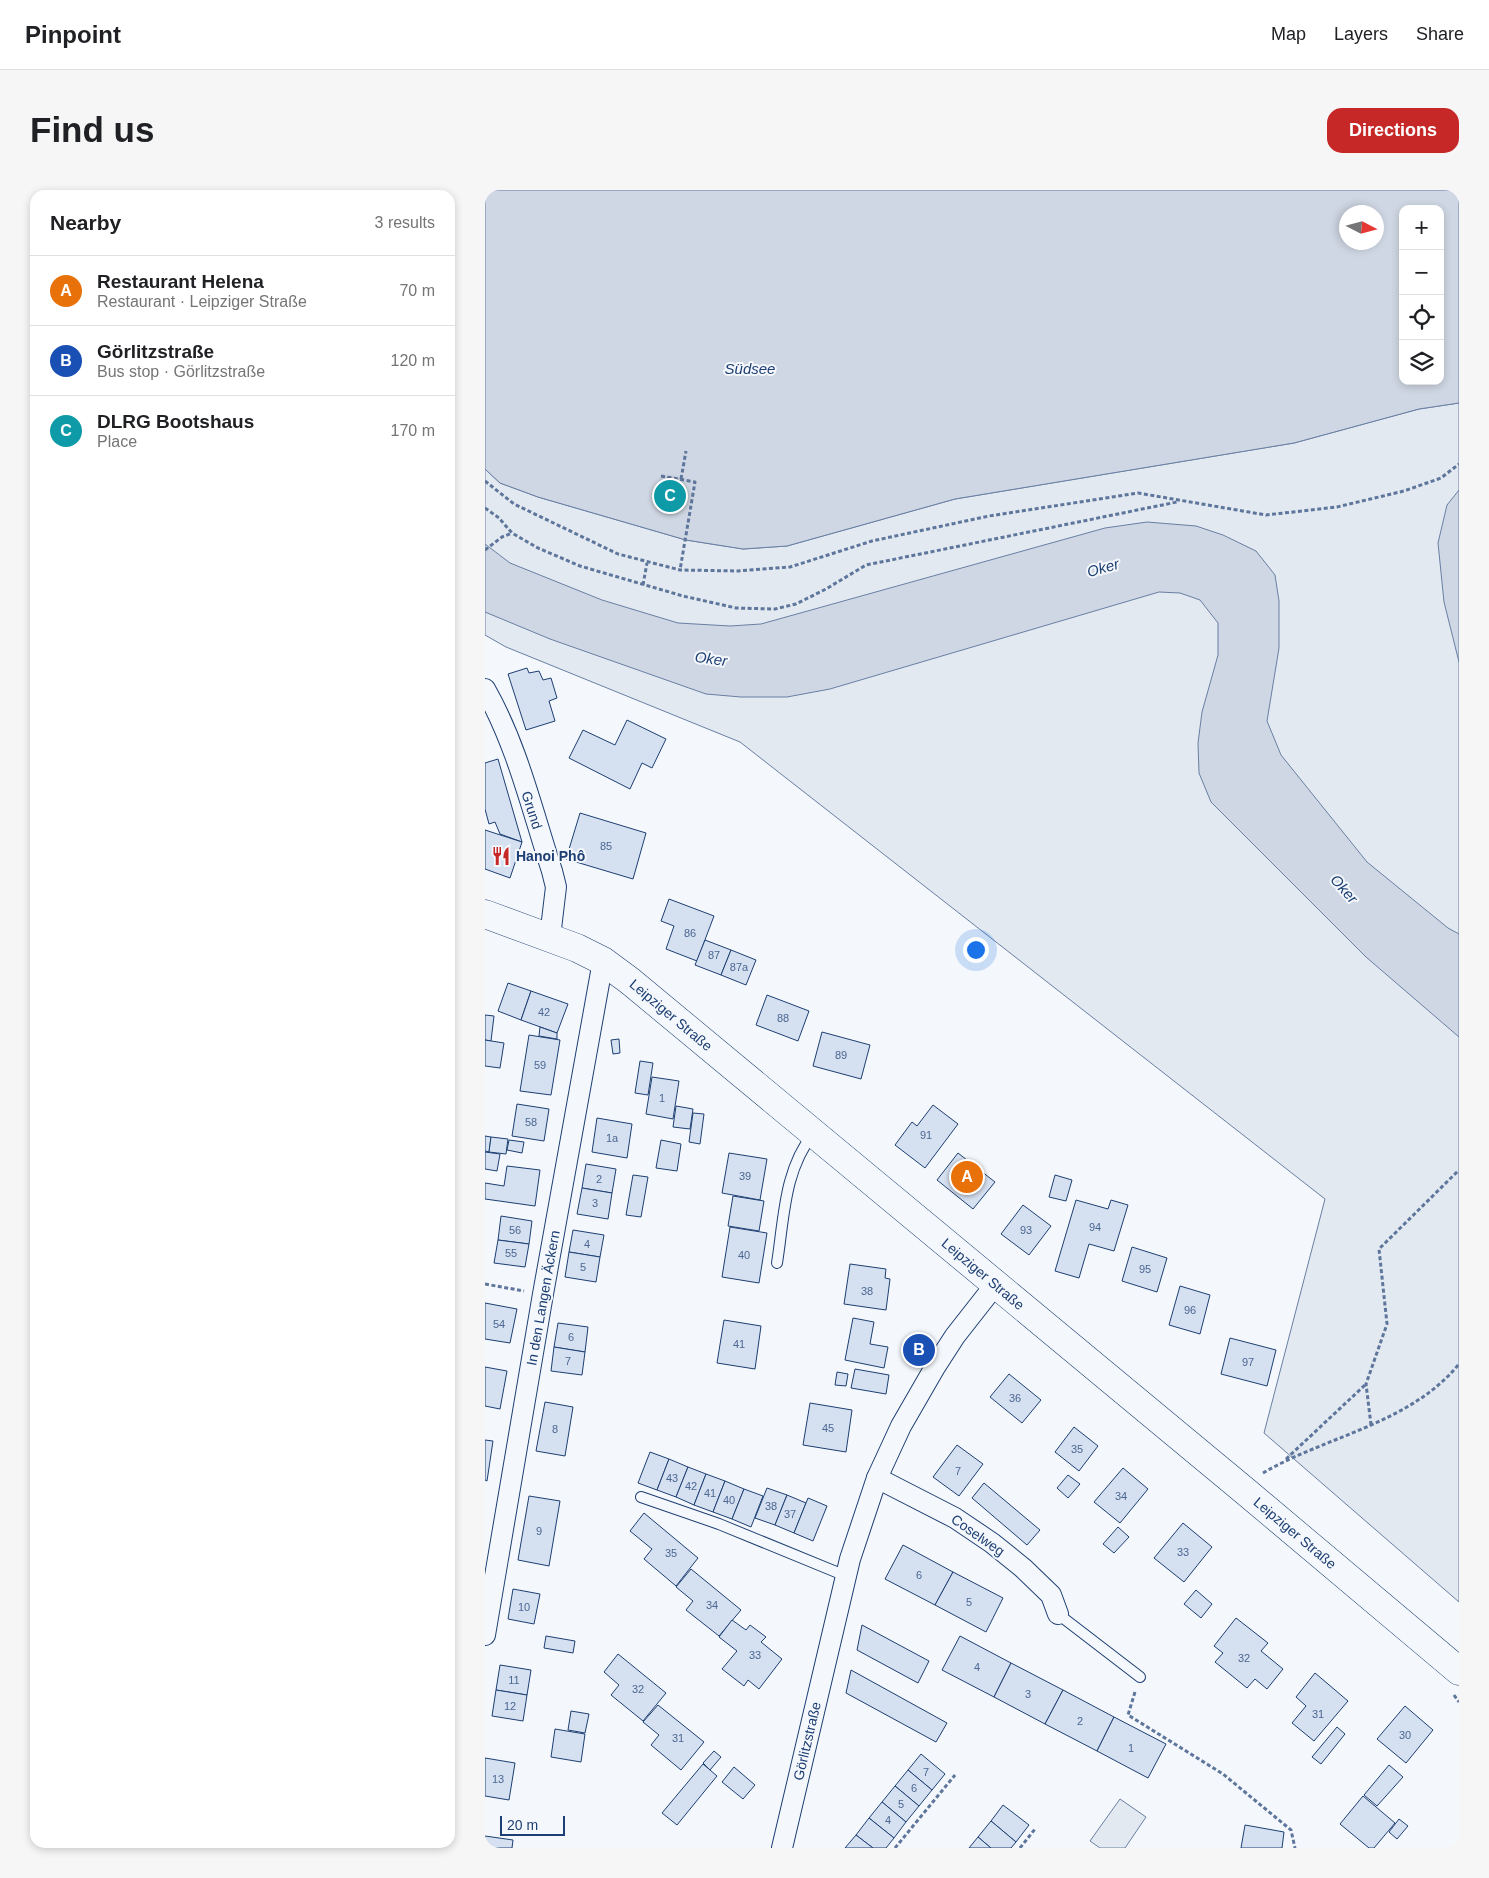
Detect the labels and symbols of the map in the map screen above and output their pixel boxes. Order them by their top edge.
north arrow [1339,205,1384,250]
water label: Südsee [725,360,775,377]
pin: C [654,477,686,515]
water label: Oker [1085,555,1122,580]
water label: Oker [694,648,729,669]
street label: Grund [518,789,546,831]
house number: 85 [600,840,612,852]
restaurant icon: Hanoi Phô [490,845,512,867]
place label: Hanoi Phô [516,848,585,864]
water label: Oker [1327,871,1362,907]
house number: 86 [684,927,696,939]
your location [963,937,989,963]
house number: 87 [708,949,720,961]
house number: 87a [730,961,749,973]
street label: Leipziger Straße [627,976,716,1054]
house number: 42 [538,1006,550,1018]
house number: 88 [777,1012,789,1024]
house number: 89 [835,1049,847,1061]
house number: 59 [534,1059,546,1071]
house number: 1 [659,1092,665,1104]
house number: 58 [525,1116,537,1128]
house number: 91 [920,1129,932,1141]
house number: 1a [606,1132,619,1144]
pin: A [951,1158,983,1196]
house number: 39 [739,1170,751,1182]
house number: 2 [596,1173,602,1185]
house number: 3 [592,1197,598,1209]
house number: 94 [1089,1221,1101,1233]
house number: 56 [509,1224,521,1236]
house number: 93 [1020,1224,1032,1236]
street label: In den Langen Äckern [523,1229,563,1367]
street label: Leipziger Straße [939,1235,1028,1313]
house number: 4 [584,1238,590,1250]
house number: 55 [505,1247,517,1259]
house number: 40 [738,1249,750,1261]
house number: 5 [580,1261,586,1273]
house number: 95 [1139,1263,1151,1275]
house number: 38 [861,1285,873,1297]
house number: 96 [1184,1304,1196,1316]
house number: 54 [493,1318,505,1330]
house number: 6 [568,1331,574,1343]
pin: B [903,1331,935,1369]
house number: 41 [733,1338,745,1350]
house number: 7 [565,1355,571,1367]
house number: 97 [1242,1356,1254,1368]
house number: 36 [1009,1392,1021,1404]
house number: 45 [822,1422,834,1434]
house number: 8 [552,1423,558,1435]
house number: 35 [1071,1443,1083,1455]
house number: 7 [955,1465,961,1477]
house number: 43 [666,1472,678,1484]
house number: 42 [685,1480,697,1492]
house number: 41 [704,1487,716,1499]
house number: 34 [1115,1490,1127,1502]
house number: 40 [723,1494,735,1506]
street label: Leipziger Straße [1251,1494,1340,1572]
house number: 38 [765,1500,777,1512]
house number: 37 [784,1508,796,1520]
street label: Coselweg [948,1511,1008,1559]
house number: 9 [536,1525,542,1537]
house number: 33 [1177,1546,1189,1558]
house number: 35 [665,1547,677,1559]
house number: 6 [916,1569,922,1581]
house number: 5 [966,1596,972,1608]
house number: 34 [706,1599,718,1611]
house number: 10 [518,1601,530,1613]
house number: 33 [749,1649,761,1661]
house number: 32 [1238,1652,1250,1664]
house number: 4 [974,1661,980,1673]
house number: 11 [508,1674,520,1686]
house number: 32 [632,1683,644,1695]
house number: 3 [1025,1688,1031,1700]
house number: 12 [504,1700,516,1712]
street label: Görlitzstraße [790,1700,824,1782]
house number: 31 [1312,1708,1324,1720]
house number: 2 [1077,1715,1083,1727]
house number: 30 [1399,1729,1411,1741]
house number: 31 [672,1732,684,1744]
house number: 1 [1128,1742,1134,1754]
house number: 7 [923,1766,929,1778]
house number: 13 [492,1773,504,1785]
house number: 6 [911,1782,917,1794]
house number: 5 [898,1798,904,1810]
scale bar [500,1813,565,1836]
house number: 4 [885,1814,891,1826]

